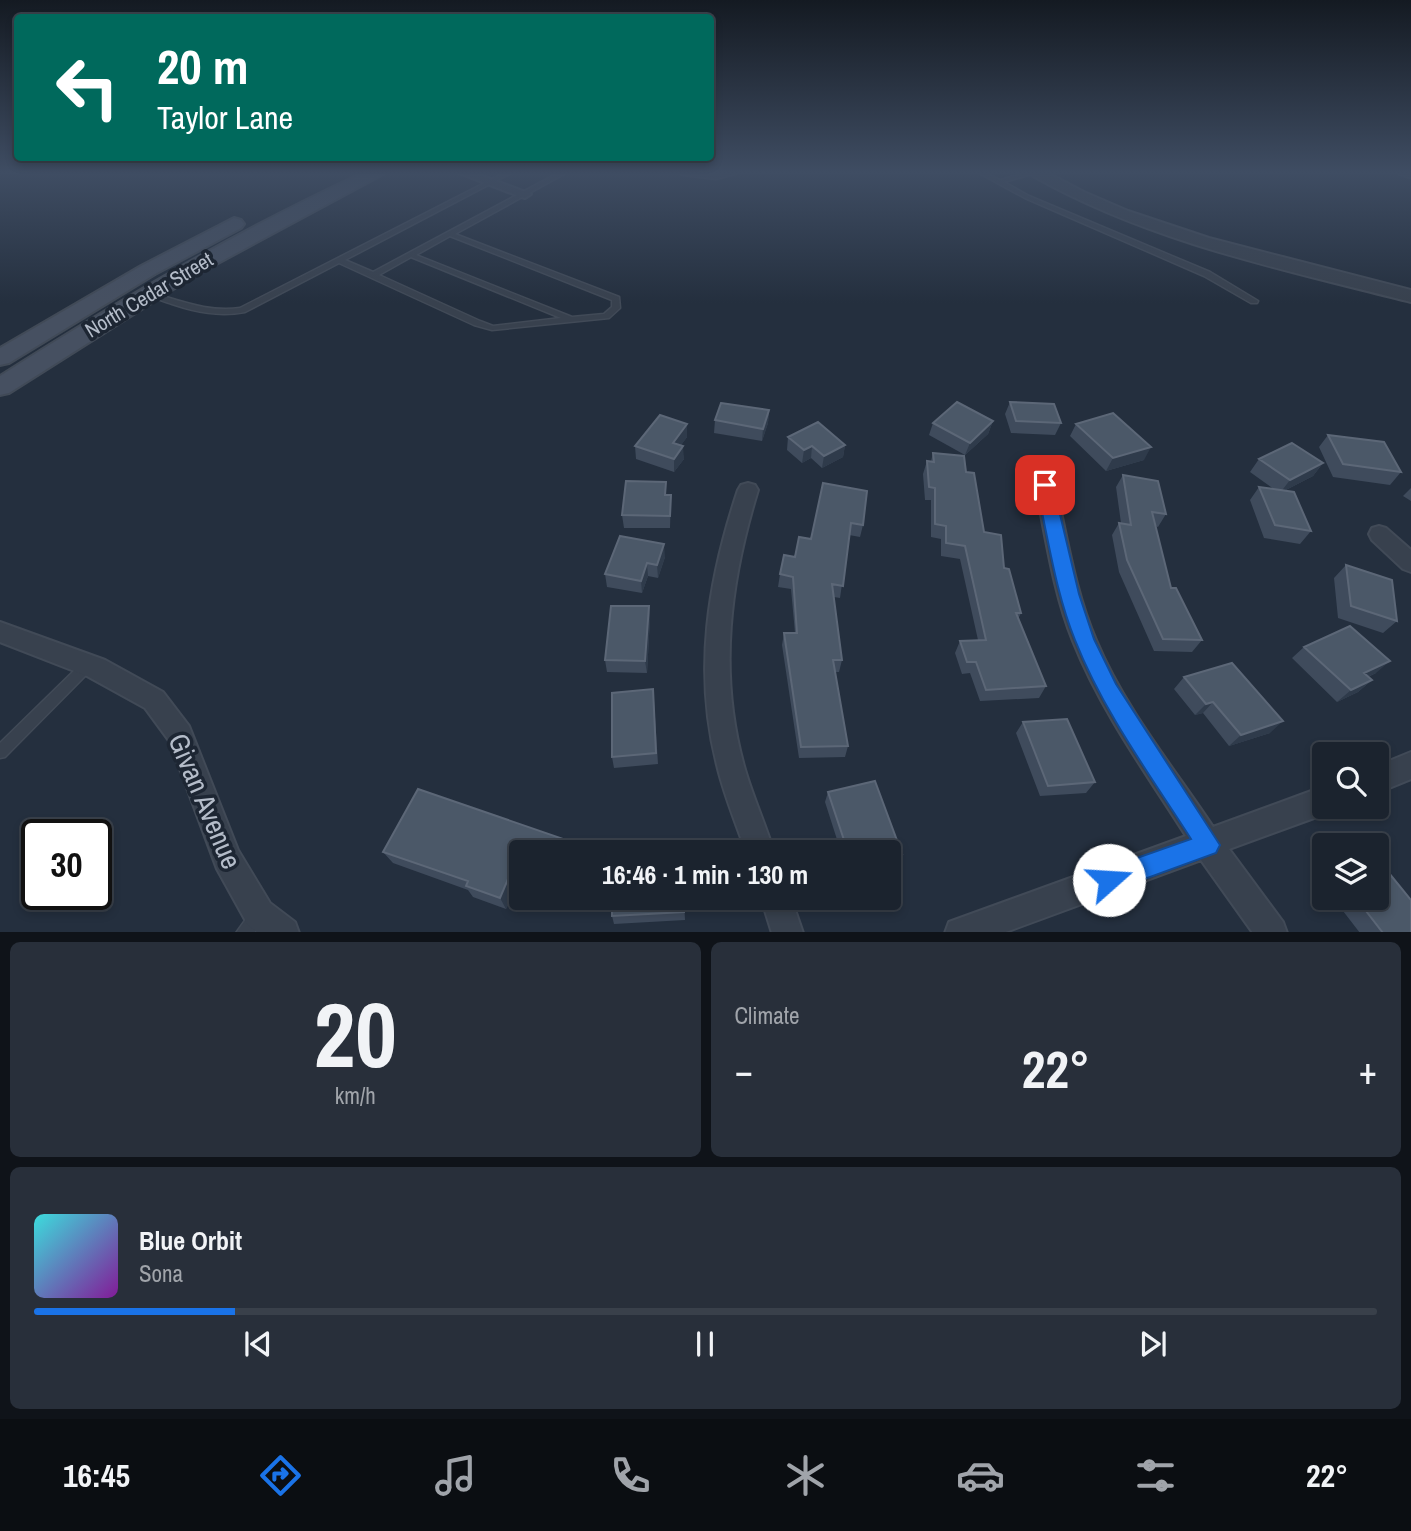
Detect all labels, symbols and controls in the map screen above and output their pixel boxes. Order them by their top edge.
text: 20 m [157,33,249,99]
icon: left [42,42,133,133]
text: Taylor Lane [157,96,293,139]
street label: North Cedar Street [79,245,218,344]
pin [1015,455,1075,515]
icon: arrive [1026,466,1064,504]
street label: Givan Avenue [159,727,251,875]
map controls [1312,742,1389,910]
button: search [1312,742,1389,819]
speed limit sign: 30 [21,819,112,910]
button: layers [1312,833,1389,910]
position arrow [1072,843,1146,917]
text: 16:46 · 1 min · 130 m [602,857,808,892]
text: 20 [314,973,397,1095]
text: Climate [735,1000,799,1031]
text: 22° [1022,1034,1090,1104]
text: − [735,1045,753,1096]
text: + [1359,1045,1377,1096]
text: km/h [335,1080,376,1111]
text: Blue Orbit [139,1223,242,1258]
text: Sona [139,1258,183,1289]
icon: previous [239,1325,277,1363]
icon: pause [686,1325,724,1363]
icon: next [1134,1325,1172,1363]
icon: directions [256,1451,305,1500]
icon: music [431,1451,480,1500]
icon: phone [606,1451,655,1500]
icon: climate [781,1451,830,1500]
icon: car [956,1451,1005,1500]
icon: filters [1131,1451,1180,1500]
text: 16:45 [63,1454,130,1497]
text: 22° [1306,1454,1348,1497]

